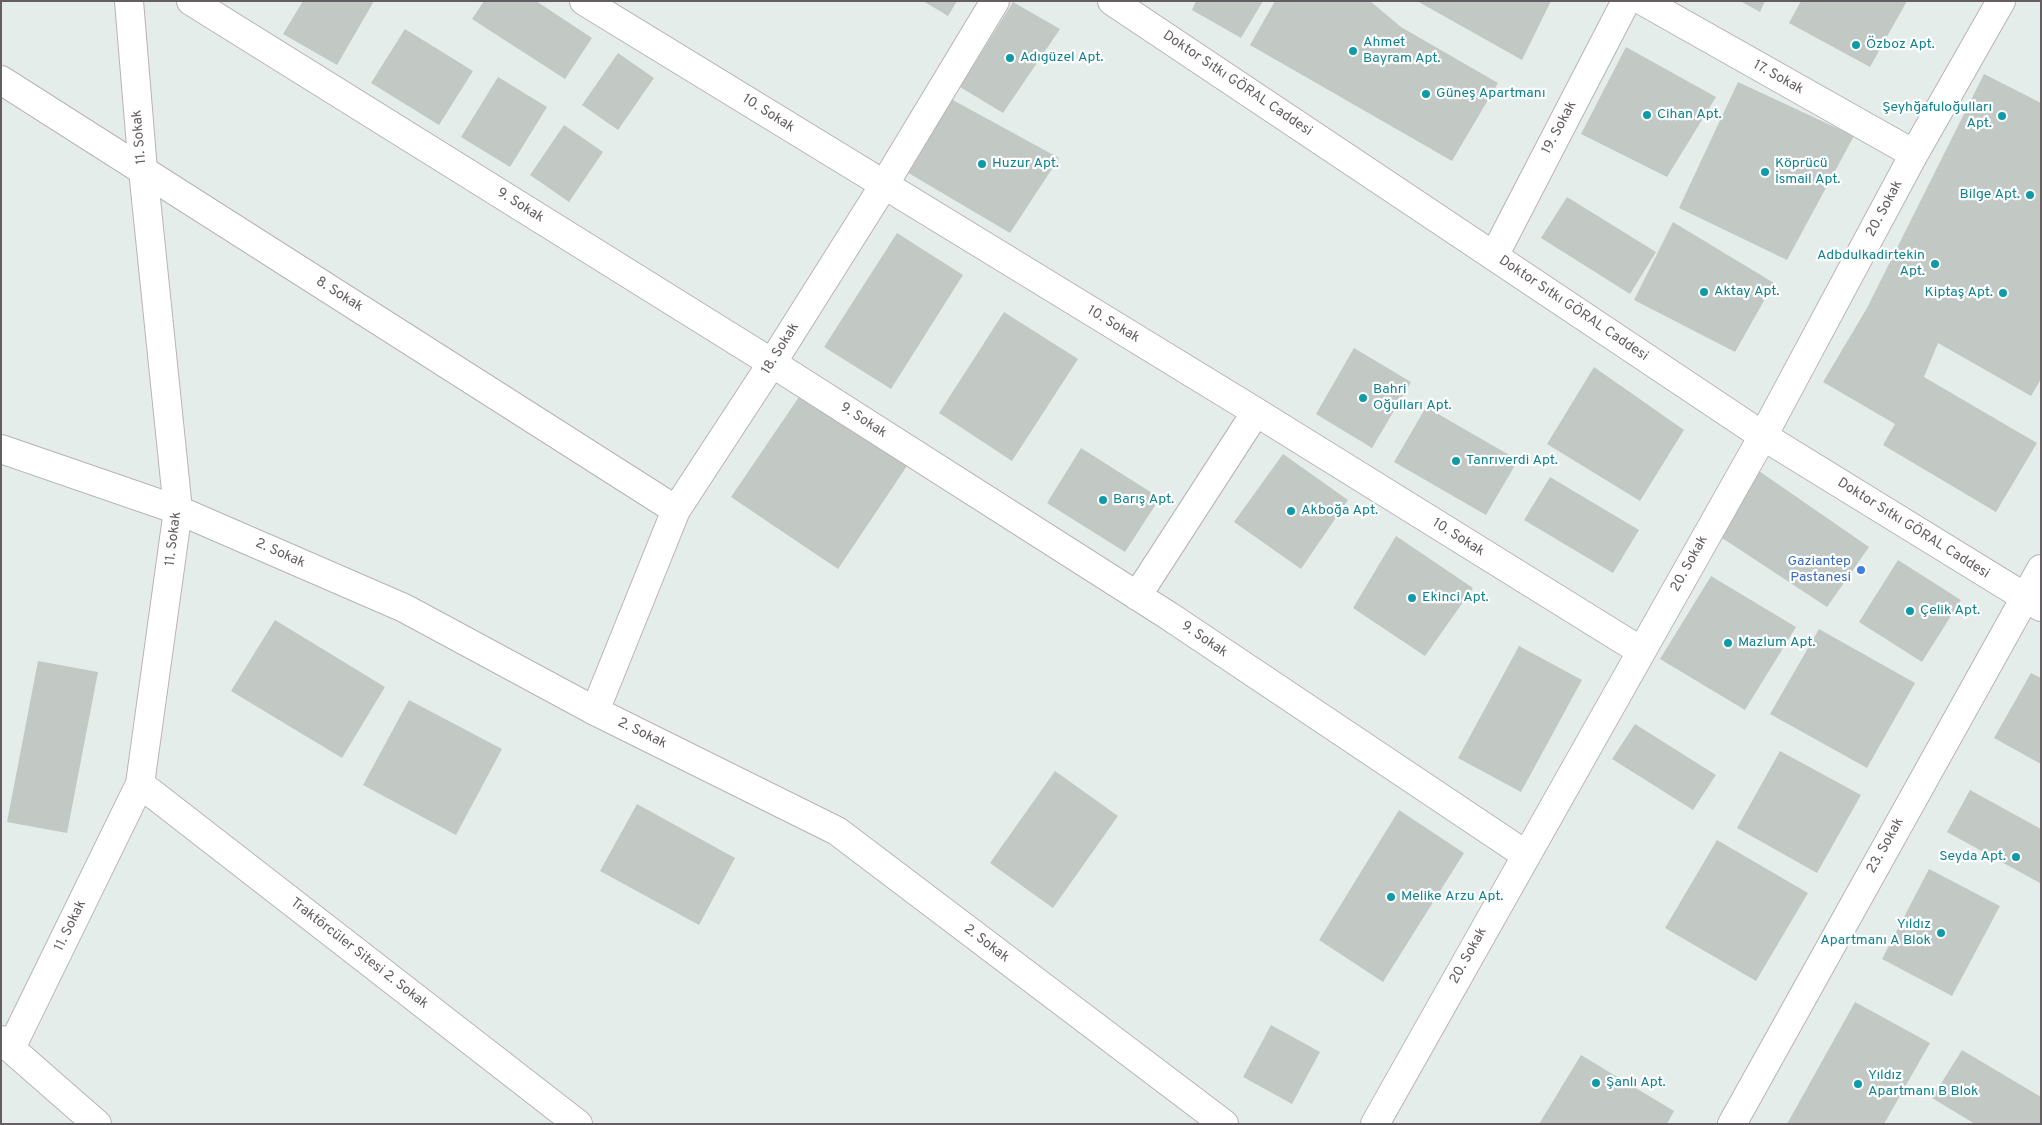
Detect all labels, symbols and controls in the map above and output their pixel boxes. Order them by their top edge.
street label: Doktor Sıtkı GÖRAL Caddesi [1159,28,1315,140]
place label: Ahmet Bayram Apt. [1363,35,1440,68]
place label: Özboz Apt. [1866,37,1935,53]
marker: Özboz Apt. [1850,39,1862,51]
marker: Ahmet Bayram Apt. [1347,45,1359,57]
place label: Adıgüzel Apt. [1020,50,1103,66]
marker: Adıgüzel Apt. [1004,52,1016,64]
street label: 17. Sokak [1750,57,1806,99]
place label: Güneş Apartmanı [1436,86,1545,102]
marker: Güneş Apartmanı [1420,88,1432,100]
street label: 10. Sokak [739,91,797,137]
street label: 19. Sokak [1539,99,1581,157]
place label: Şeyhğafuloğulları Apt. [1882,100,1992,132]
place label: Cihan Apt. [1657,107,1722,123]
street label: 11. Sokak [129,109,151,165]
marker: Cihan Apt. [1641,109,1653,121]
marker: Şeyhğafuloğulları Apt. [1996,110,2008,122]
place label: Huzur Apt. [992,156,1059,172]
place label: Köprücü İsmail Apt. [1775,156,1840,188]
marker: Huzur Apt. [976,158,988,170]
marker: Köprücü İsmail Apt. [1759,166,1771,178]
street label: 20. Sokak [1863,178,1907,240]
street label: 9. Sokak [493,185,547,227]
place label: Bilge Apt. [1960,187,2020,203]
marker: Bilge Apt. [2024,189,2036,201]
place label: Adbdulkadirtekin Apt. [1817,248,1925,280]
street label: Doktor Sıtkı GÖRAL Caddesi [1495,253,1651,365]
marker: Adbdulkadirtekin Apt. [1929,258,1941,270]
street label: 8. Sokak [312,274,366,316]
place label: Aktay Apt. [1714,284,1779,300]
place label: Kiptaş Apt. [1925,285,1993,301]
marker: Aktay Apt. [1698,286,1710,298]
marker: Kiptaş Apt. [1997,287,2009,299]
street label: 10. Sokak [1084,303,1142,347]
street label: 18. Sokak [759,320,803,378]
place label: Bahri Oğulları Apt. [1373,382,1452,414]
marker: Bahri Oğulları Apt. [1357,392,1369,404]
street label: 9. Sokak [836,400,890,442]
place label: Tanrıverdi Apt. [1466,453,1558,469]
marker: Tanrıverdi Apt. [1450,455,1462,467]
street label: Doktor Sıtkı GÖRAL Caddesi [1834,475,1992,583]
place label: Barış Apt. [1113,492,1174,508]
marker: Barış Apt. [1097,494,1109,506]
place label: Akboğa Apt. [1301,503,1378,519]
marker: Akboğa Apt. [1285,505,1297,517]
street label: 11. Sokak [162,511,186,567]
street label: 10. Sokak [1429,515,1487,561]
street label: 20. Sokak [1668,533,1712,595]
street label: 2. Sokak [252,536,308,572]
place label: Gaziantep Pastanesi [1787,554,1851,586]
marker: Gaziantep Pastanesi [1855,564,1867,576]
place label: Ekinci Apt. [1422,590,1489,606]
marker: Ekinci Apt. [1406,592,1418,604]
place label: Çelik Apt. [1920,603,1980,619]
marker: Çelik Apt. [1904,605,1916,617]
street label: 9. Sokak [1177,618,1231,662]
place label: Mazlum Apt. [1738,635,1816,651]
marker: Mazlum Apt. [1722,637,1734,649]
street label: 2. Sokak [615,715,669,753]
street label: 23. Sokak [1864,815,1908,877]
place label: Seyda Apt. [1939,849,2006,865]
marker: Seyda Apt. [2010,851,2022,863]
place label: Melike Arzu Apt. [1401,889,1503,905]
marker: Melike Arzu Apt. [1385,891,1397,903]
street label: Traktörcüler Sitesi 2. Sokak [287,895,431,1013]
street label: 11. Sokak [51,898,91,954]
place label: Yıldız Apartmanı A Blok [1820,917,1931,950]
street label: 2. Sokak [960,921,1012,967]
street label: 20. Sokak [1447,925,1491,987]
marker: Yıldız Apartmanı A Blok [1935,927,1947,939]
place label: Yıldız Apartmanı B Blok [1868,1068,1979,1100]
place label: Şanlı Apt. [1606,1075,1666,1091]
marker: Şanlı Apt. [1590,1077,1602,1089]
marker: Yıldız Apartmanı B Blok [1852,1078,1864,1090]

